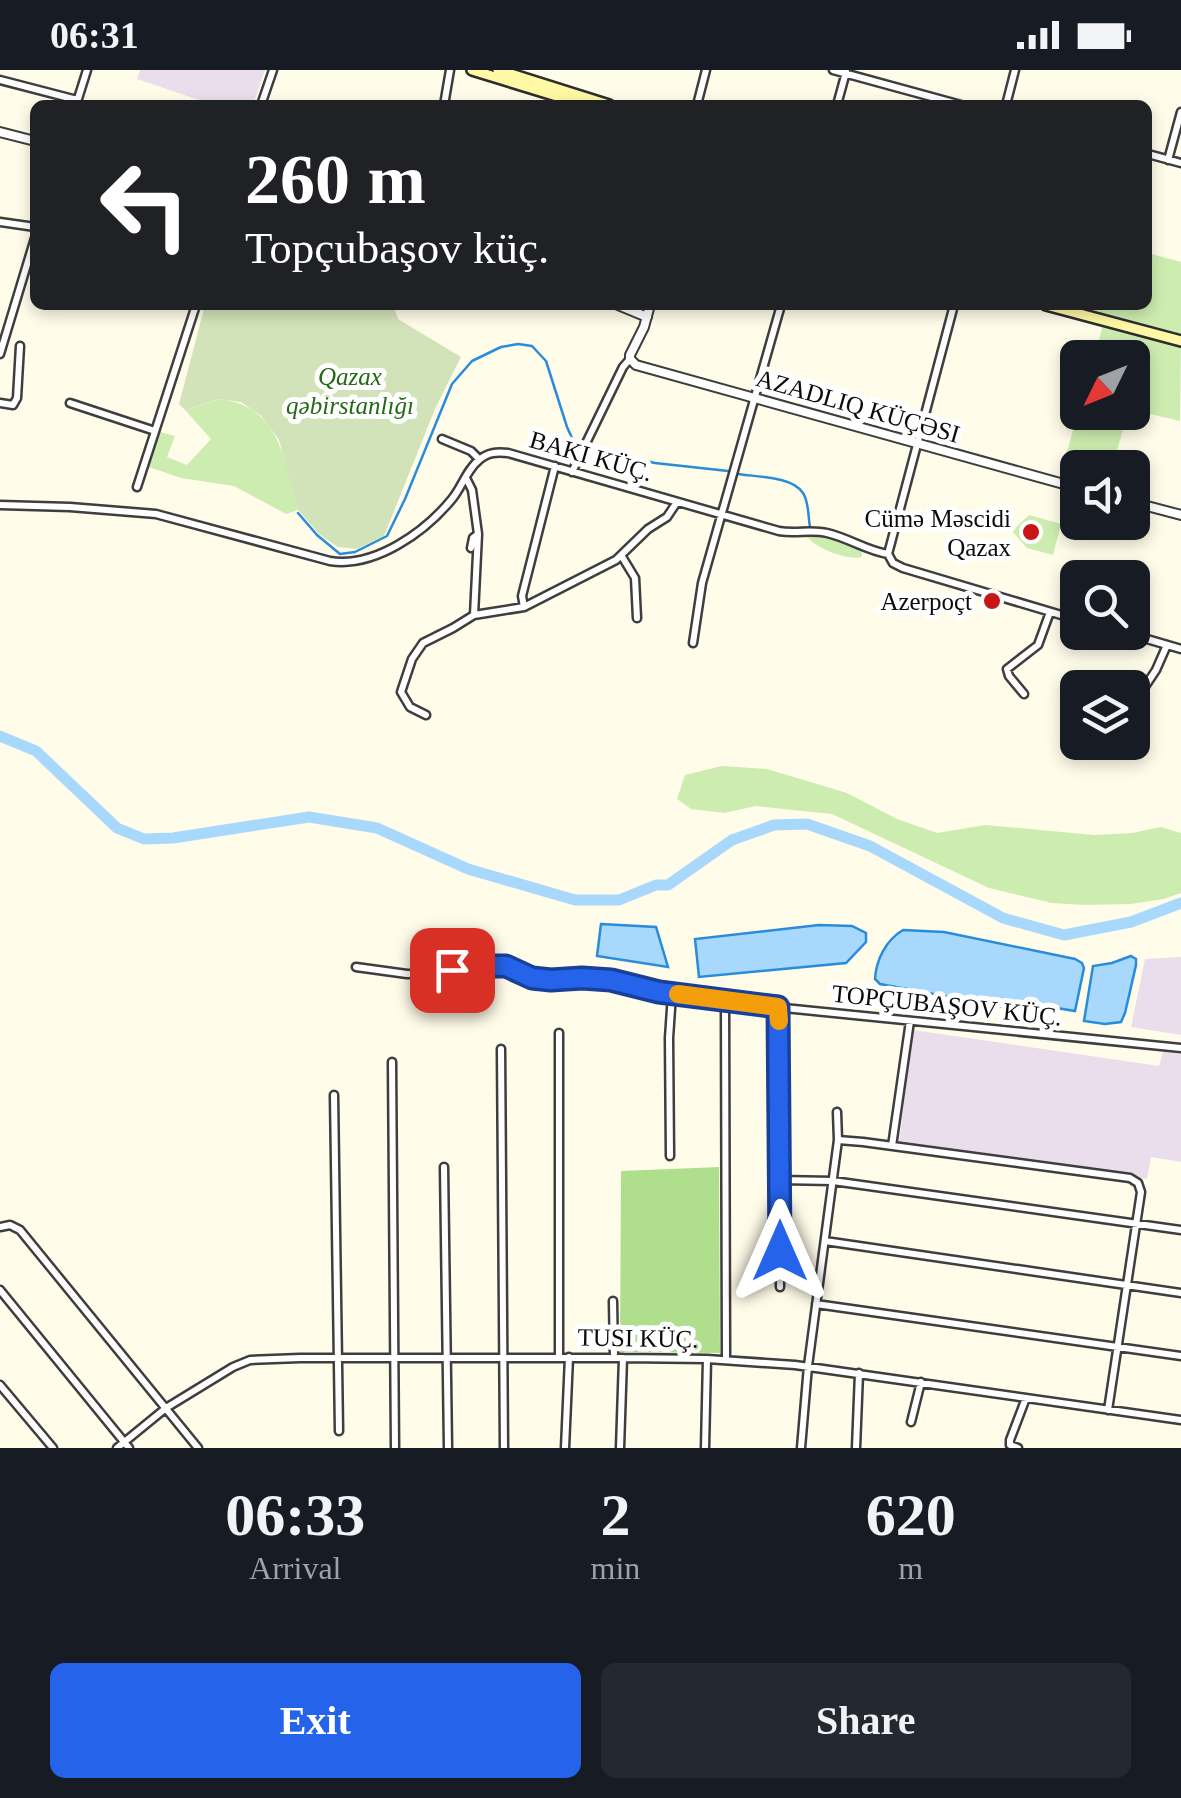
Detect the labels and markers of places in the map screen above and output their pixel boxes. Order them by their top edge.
place label: Cümə Məscidi Qazax [864,505,1011,561]
marker: Cümə Məscidi Qazax [1020,521,1042,543]
place label: Azerpoçt [880,588,972,615]
marker: Azerpoçt [981,590,1003,612]
pin [410,928,495,1013]

